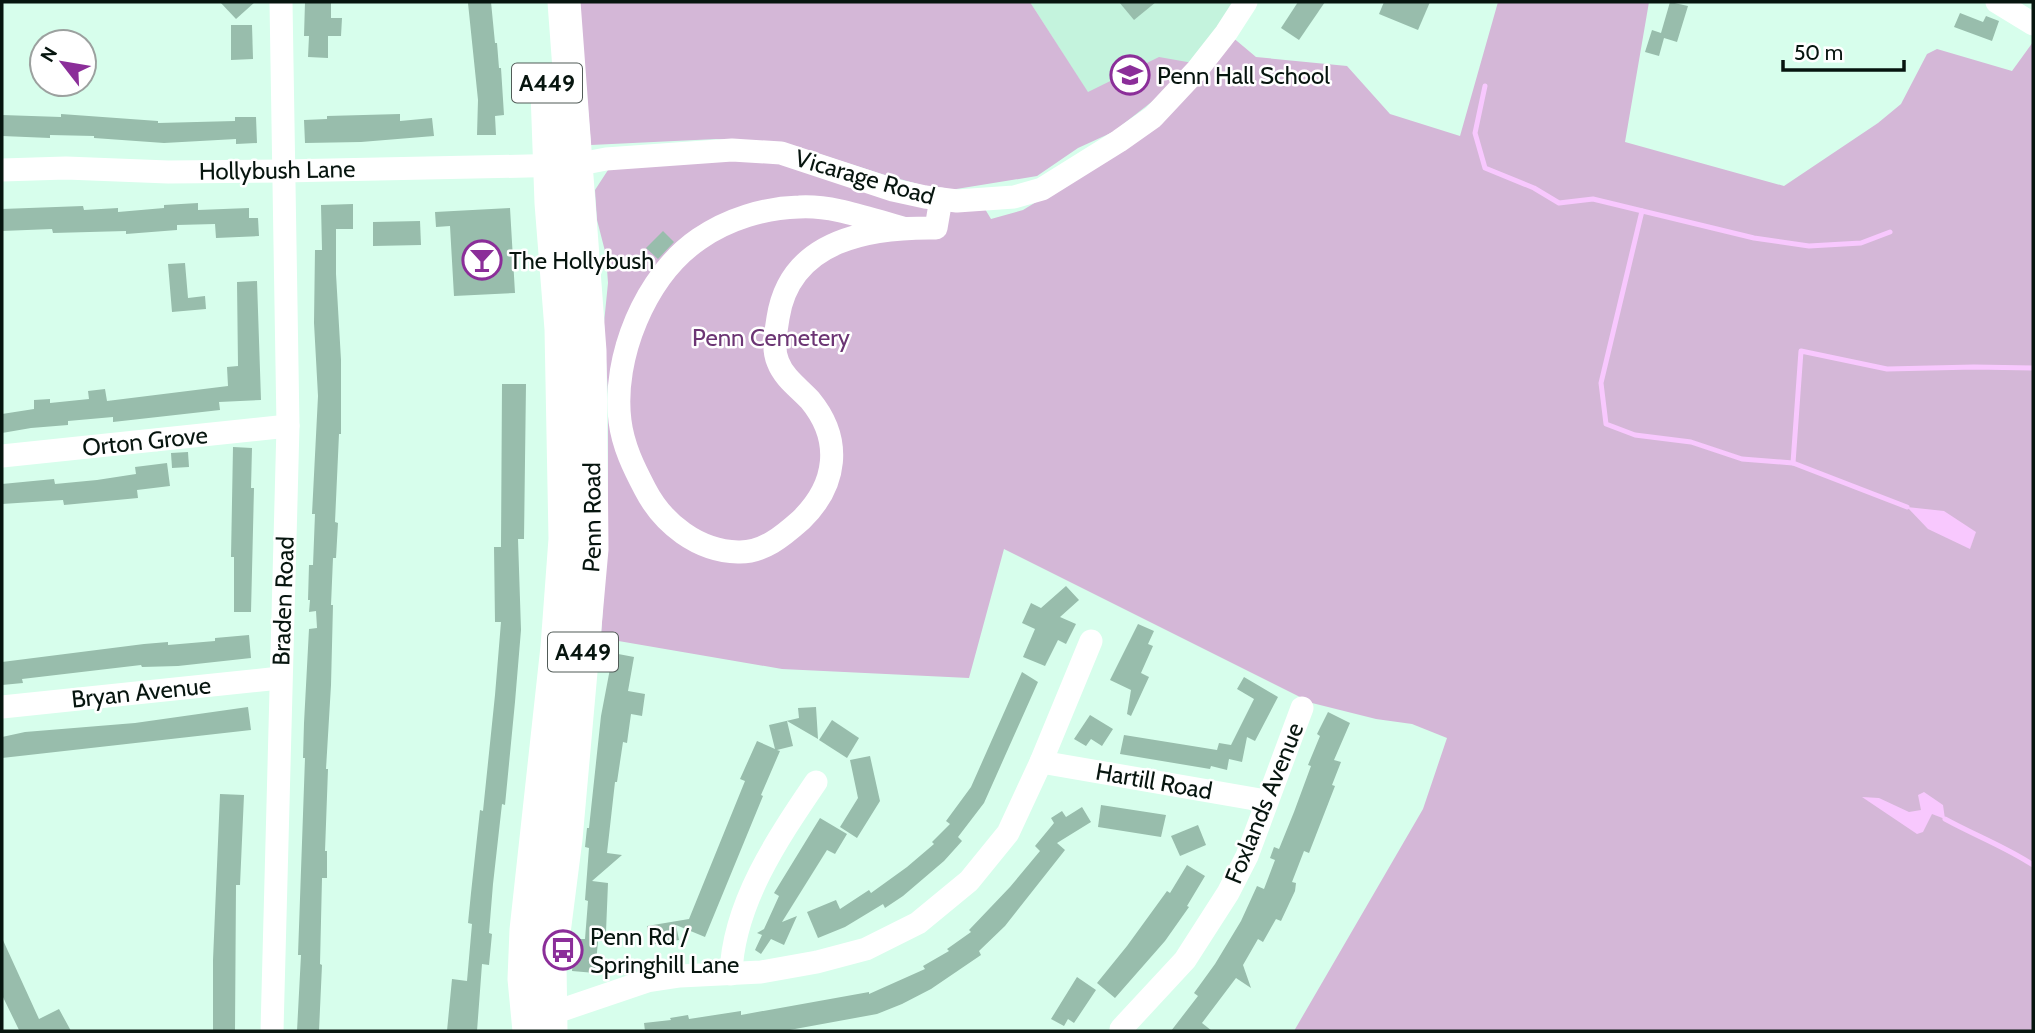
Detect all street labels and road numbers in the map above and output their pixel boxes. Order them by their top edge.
road number: A449 [512,64,582,102]
street label: Vicarage Road [792,143,938,211]
street label: Hollybush Lane [198,154,356,186]
street label: Orton Grove [81,420,209,462]
street label: Penn Road [575,462,607,573]
street label: Braden Road [266,536,300,666]
road number: A449 [548,632,618,672]
street label: Bryan Avenue [70,670,212,714]
street label: Foxlands Avenue [1219,718,1309,888]
street label: Hartill Road [1093,756,1215,806]

